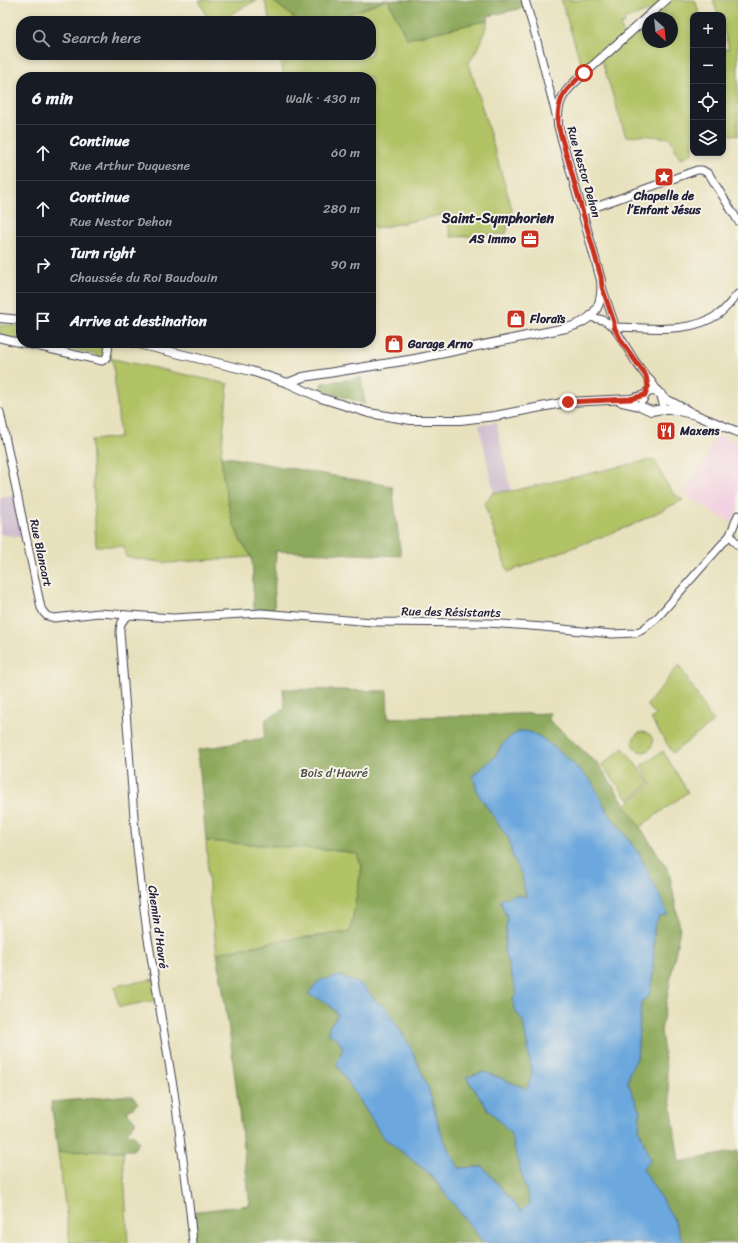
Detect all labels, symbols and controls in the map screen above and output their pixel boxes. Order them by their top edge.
north arrow [642,12,678,48]
map controls [690,12,726,156]
button: + [690,12,726,48]
search box [16,16,376,60]
text: Search here [62,25,141,51]
icon: search [30,27,52,49]
button: − [690,48,726,84]
route start [575,64,593,82]
text: 6 min [32,83,73,113]
button: locate [690,84,726,120]
text: Walk · 430 m [286,87,360,110]
button: layers [690,120,726,156]
street label: Rue Nestor Dehon [560,124,608,221]
text: Continue [70,128,130,154]
text: 60 m [331,141,360,164]
icon: ahead [32,142,54,164]
text: Rue Arthur Duquesne [70,154,190,177]
place icon: Chapelle de l’Enfant Jésus [653,166,675,188]
text: Continue [70,184,130,210]
place label: Chapelle de l’Enfant Jésus [626,185,701,221]
text: 280 m [323,197,360,220]
icon: ahead [32,198,54,220]
district label: Saint-Symphorien [441,206,555,231]
text: Rue Nestor Dehon [70,210,172,233]
place label: AS Immo [468,228,517,250]
office icon: AS Immo [519,228,541,250]
text: Turn right [70,240,135,266]
text: 90 m [330,253,360,276]
icon: right [32,254,54,276]
text: Chaussée du Roi Baudouin [70,266,217,289]
text: Arrive at destination [70,308,207,334]
shop icon: Floraïs [505,308,527,330]
place label: Floraïs [529,308,566,330]
icon: arrive [32,310,54,332]
shop icon: Garage Arno [383,333,405,355]
place label: Garage Arno [407,333,474,355]
route end [559,393,577,411]
restaurant icon: Maxens [655,420,677,442]
place label: Maxens [679,420,721,442]
street label: Rue Blancart [23,517,59,589]
street label: Rue des Résistants [401,600,501,624]
park label: Bois d'Havré [300,762,368,784]
street label: Chemin d'Havré [141,884,175,970]

